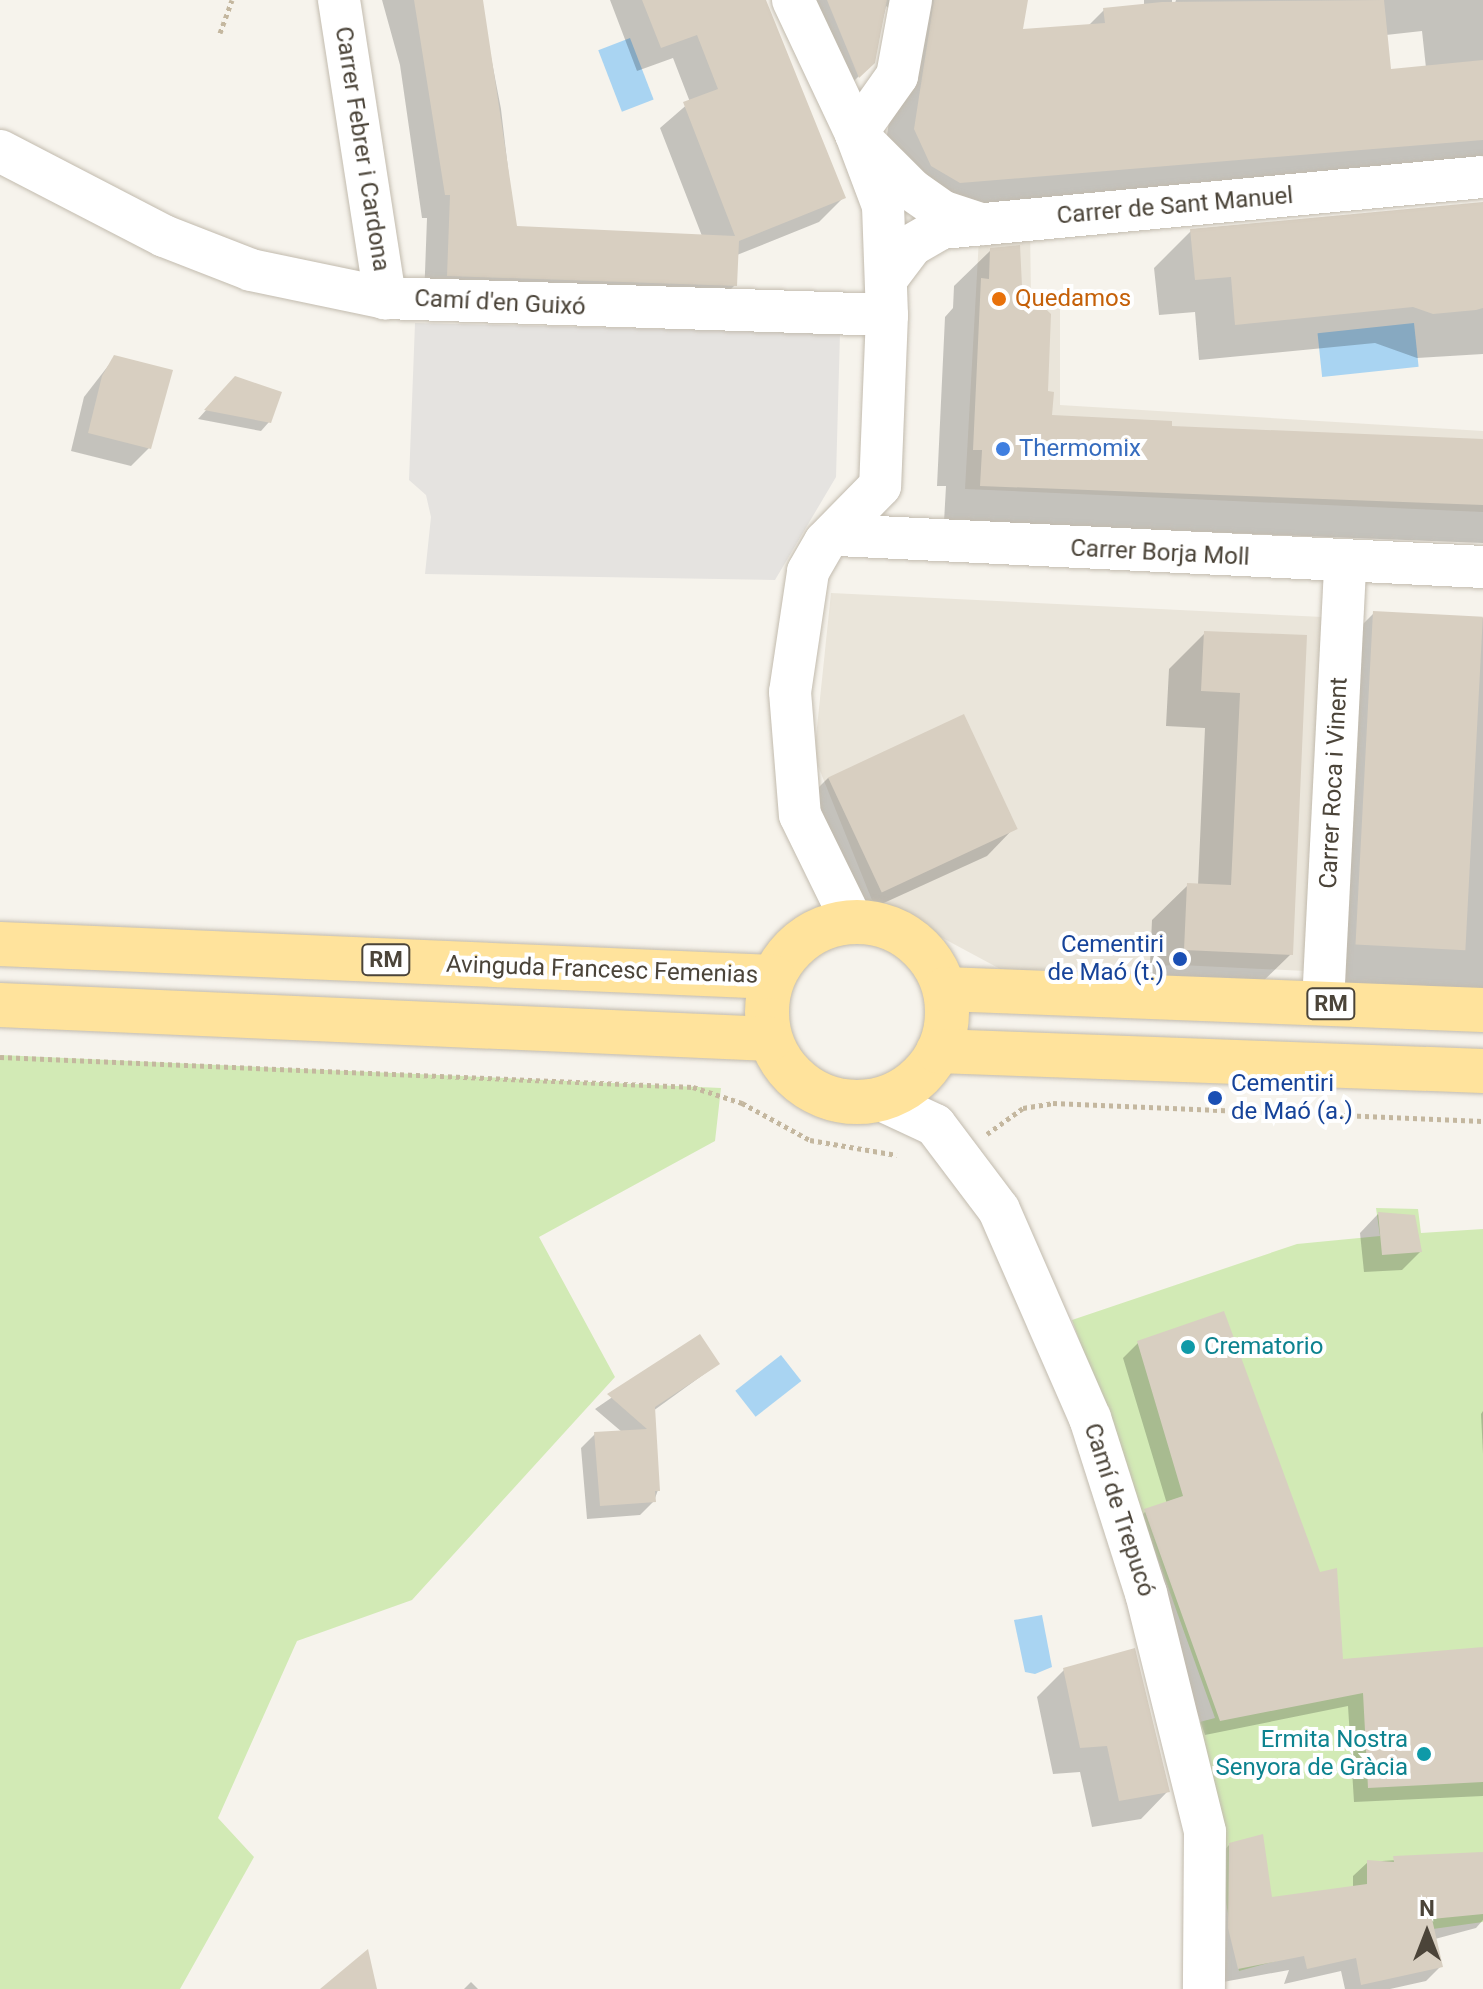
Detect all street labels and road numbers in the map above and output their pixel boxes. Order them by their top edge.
street label: Carrer Febrer i Cardona [328,25,396,273]
street label: Carrer de Sant Manuel [1056,181,1294,231]
street label: Camí d'en Guixó [414,284,586,322]
street label: Carrer Borja Moll [1070,534,1250,572]
street label: Carrer Roca i Vinent [1314,677,1354,889]
road number: RM [360,942,412,978]
street label: Avinguda Francesc Femenias [445,950,759,990]
road number: RM [1305,986,1357,1022]
street label: Camí de Trepucó [1077,1420,1161,1600]

